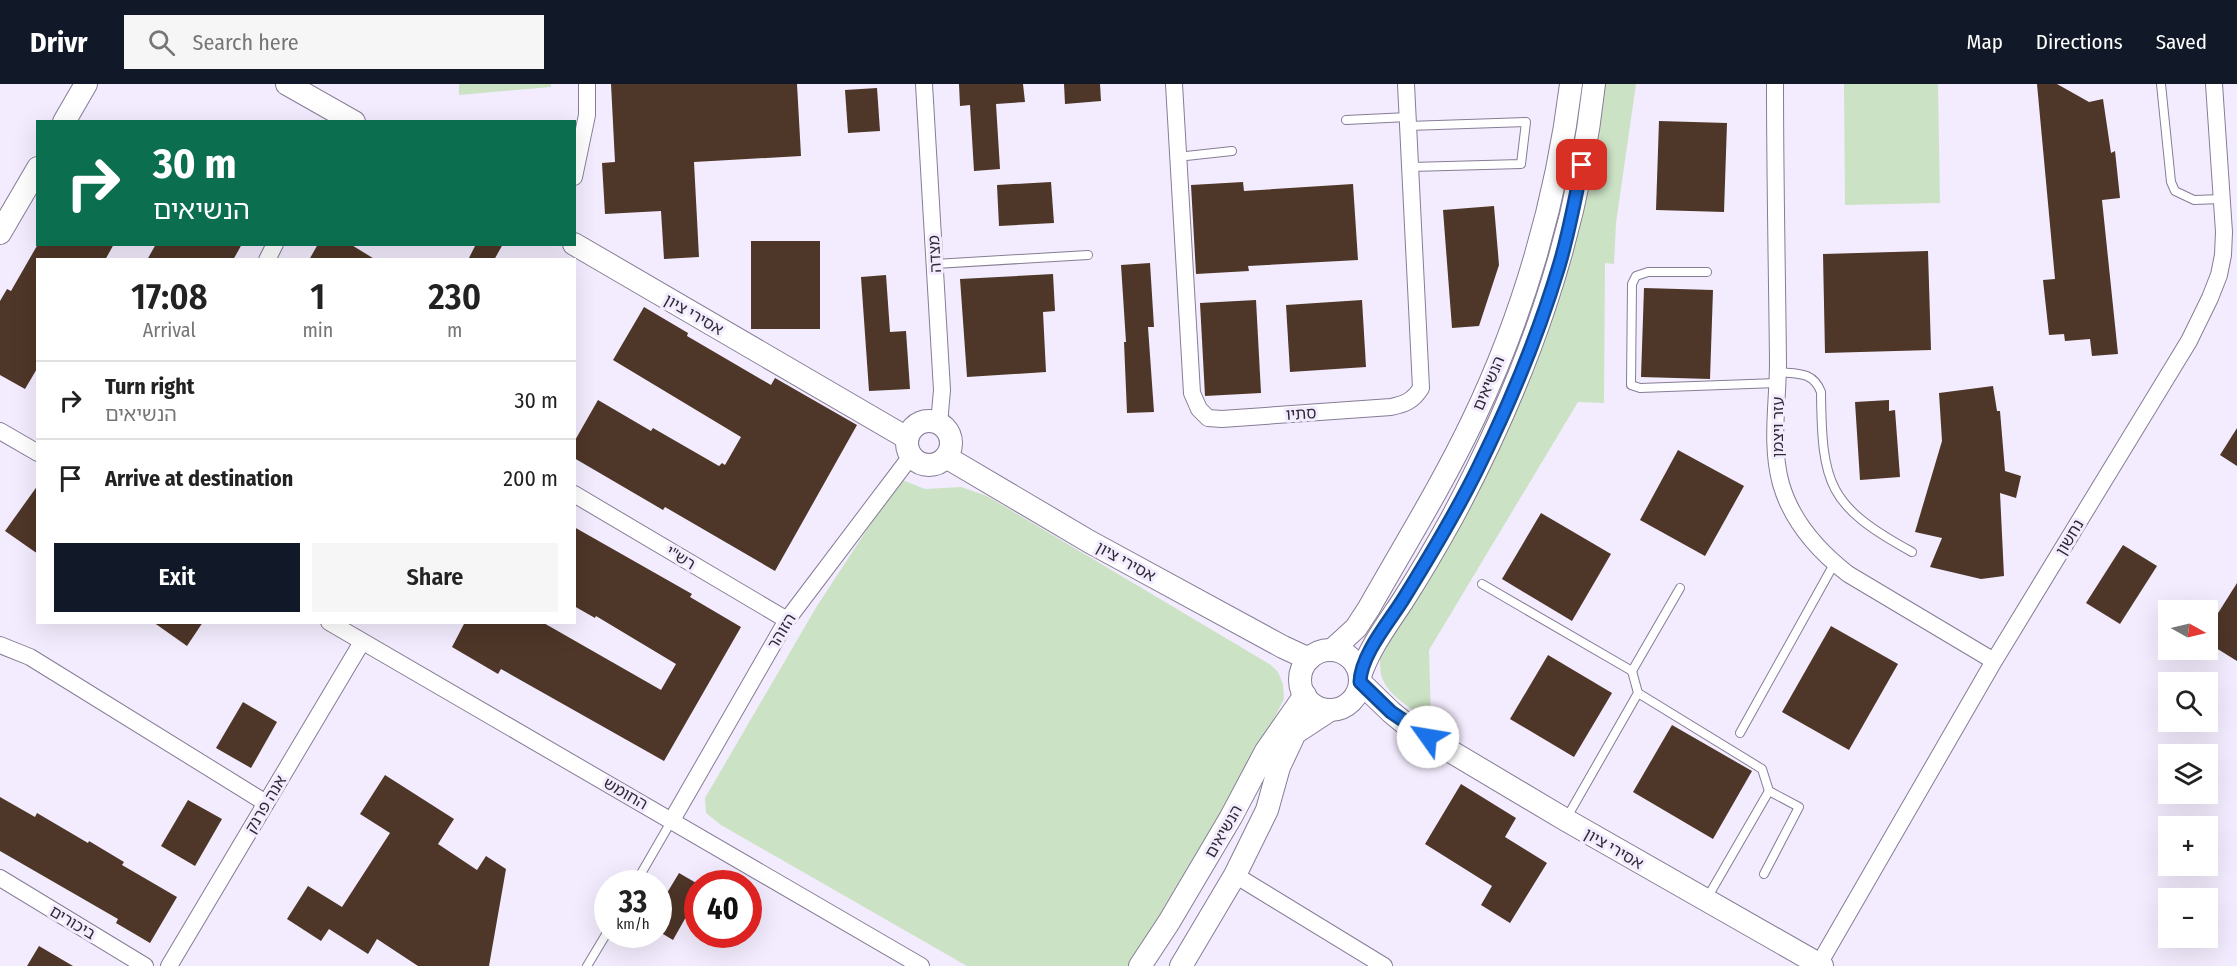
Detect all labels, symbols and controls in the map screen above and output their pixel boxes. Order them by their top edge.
search box [124,15,544,69]
text: Drivr [30,26,88,59]
icon: search [145,26,178,59]
text: Search here [193,29,299,56]
text: Map [1966,29,2003,55]
text: Directions [2036,29,2123,55]
text: Saved [2156,29,2207,55]
text: 30 m [153,139,237,189]
pin [1556,139,1607,190]
icon: right [54,144,132,222]
icon: arrive [1565,148,1598,181]
text: הנשיאים [153,194,250,226]
street label: מצדה [924,235,945,273]
text: 17:08 [131,275,207,319]
text: 1 [310,275,325,319]
text: 230 [428,275,481,319]
street label: אסירי ציון [661,290,727,339]
text: Arrival [143,318,196,342]
text: min [302,318,333,342]
text: m [447,318,462,342]
street label: הנשיאים [1468,353,1508,413]
text: Turn right [105,373,194,400]
icon: right [54,384,87,417]
text: 30 m [515,387,558,414]
street label: עזר ויצמן [1768,396,1787,458]
text: הנשיאים [105,402,177,426]
street label: סתיו [1285,403,1317,424]
icon: arrive [54,462,87,495]
text: Arrive at destination [105,465,293,492]
text: 200 m [503,465,558,492]
street label: נחשון [2051,516,2087,559]
street label: אסירי ציון [1093,537,1159,586]
street label: רש"י [663,541,699,574]
button: Exit [54,543,300,612]
button: Share [312,543,558,612]
north arrow [2158,600,2218,660]
map controls [2158,600,2218,948]
street label: הזוהר [763,610,800,653]
button: search [2158,672,2218,732]
position arrow [1396,705,1460,769]
button: layers [2158,744,2218,804]
street label: אנה פרנק [241,772,290,837]
street label: החומש [600,773,651,814]
street label: הנשיאים [1201,802,1246,861]
button: + [2158,816,2218,876]
street label: אסירי ציון [1581,824,1647,873]
speed limit sign: 40 [684,870,762,948]
text: 33 [619,884,647,920]
button: − [2158,888,2218,948]
street label: ביכורים [46,901,99,943]
text: km/h [616,915,650,933]

